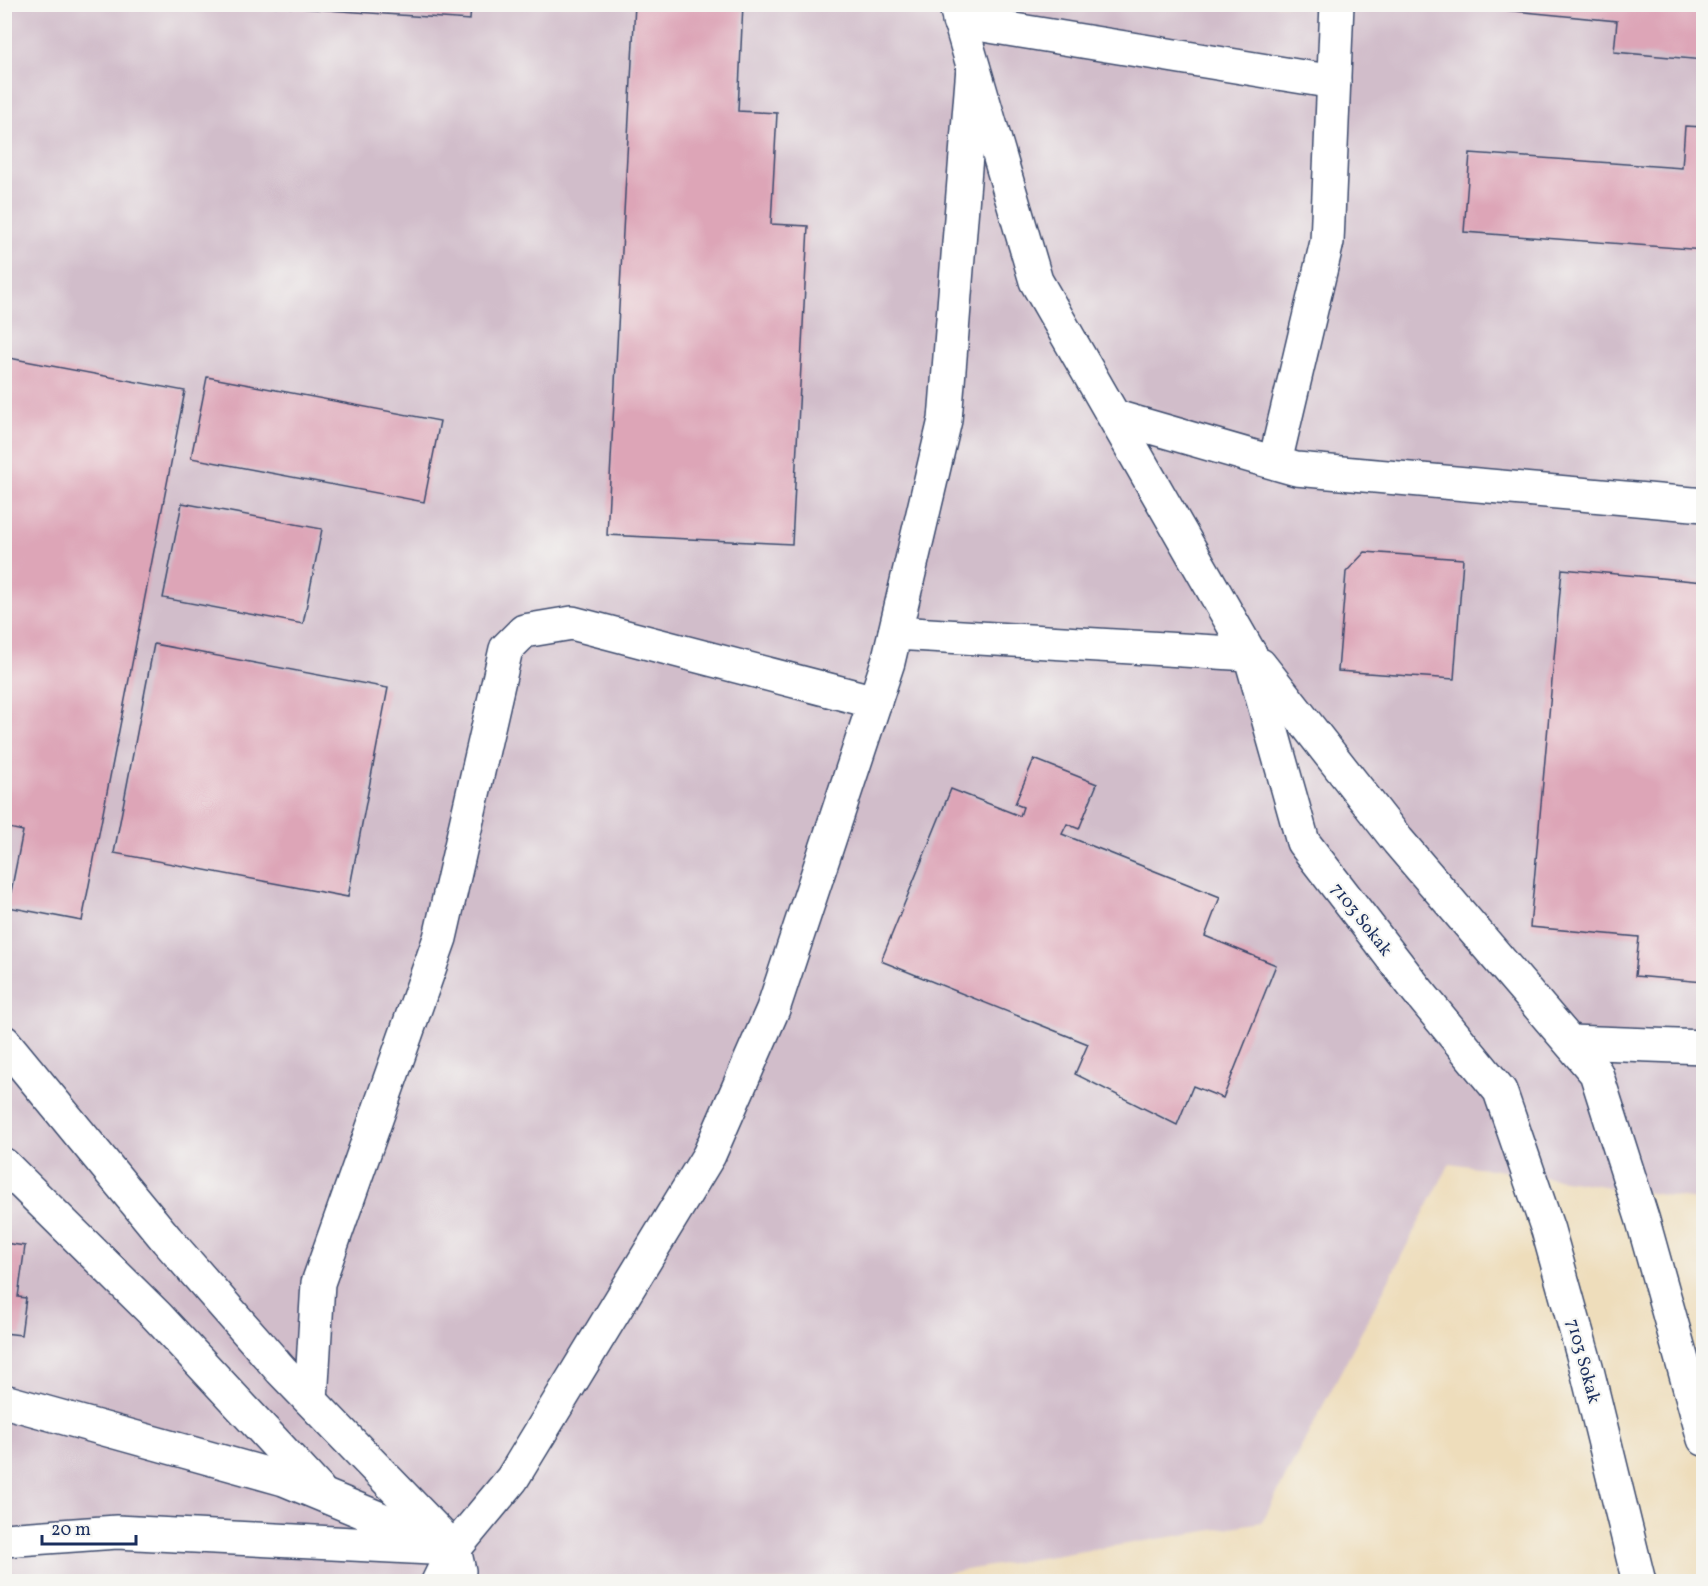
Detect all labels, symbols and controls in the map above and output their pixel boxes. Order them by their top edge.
street label: 7103 Sokak [1324,878,1398,962]
street label: 7103 Sokak [1559,1316,1606,1407]
scale bar [42,1508,136,1546]
text: 20 m [51,1518,91,1543]

